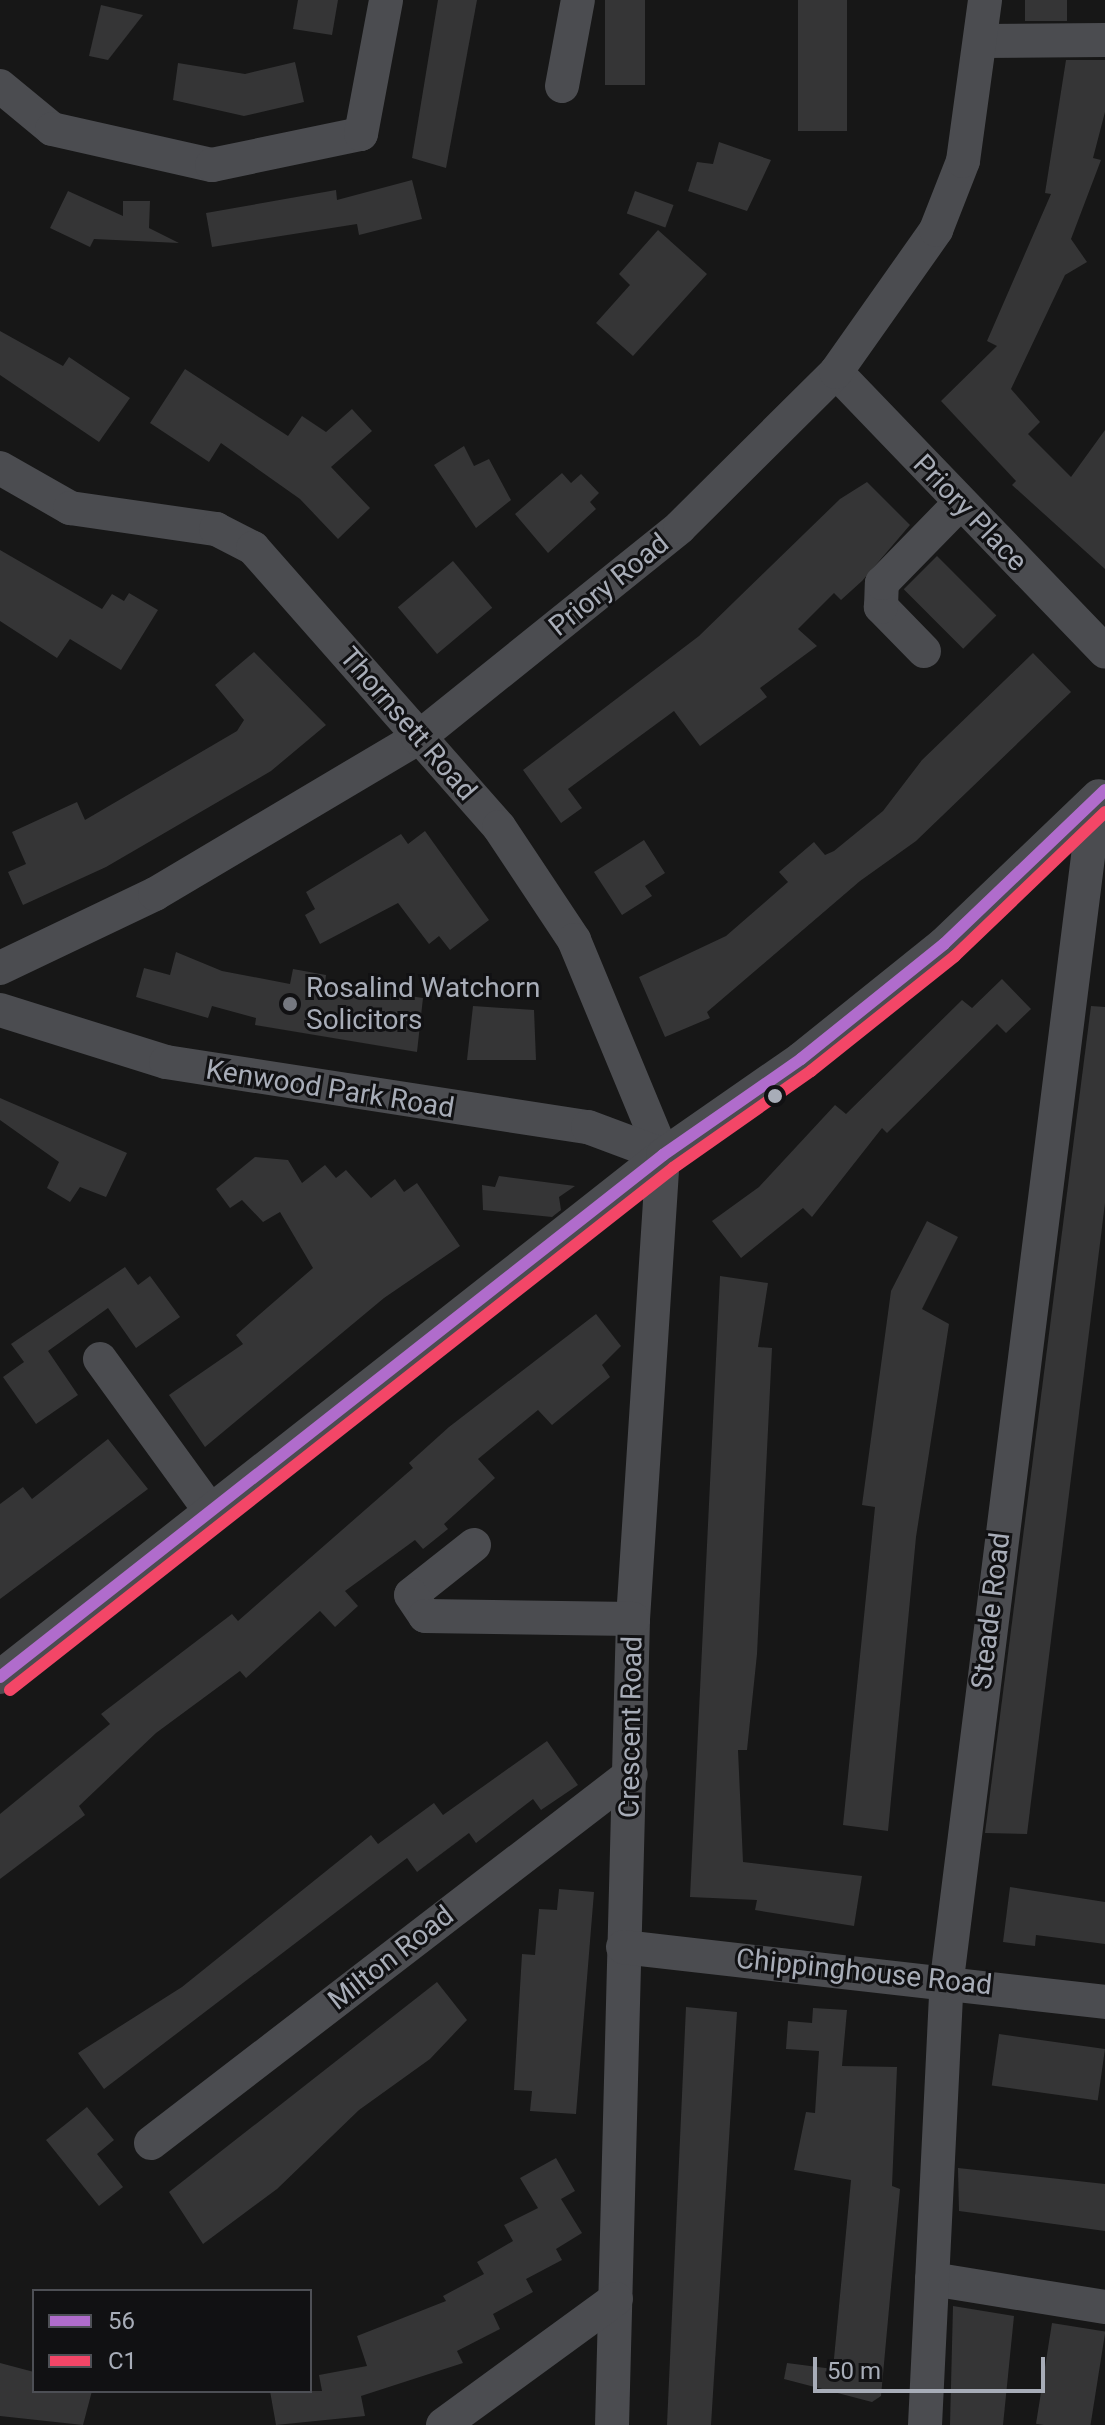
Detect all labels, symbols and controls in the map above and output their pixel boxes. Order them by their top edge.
street label: Priory Place [906,448,1034,578]
street label: Priory Road [542,527,676,643]
street label: Thornsett Road [332,641,484,807]
place label: Rosalind Watchorn Solicitors [306,971,540,1037]
marker: Rosalind Watchorn Solicitors [281,995,299,1013]
street label: Kenwood Park Road [203,1053,457,1125]
unlabelled marker [767,1088,783,1104]
street label: Steade Road [965,1531,1017,1691]
street label: Crescent Road [613,1636,649,1818]
street label: Milton Road [322,1899,460,2017]
street label: Chippinghouse Road [734,1942,994,2002]
legend [32,2289,312,2393]
text: 56 [108,2307,135,2335]
scale bar [817,2341,1049,2391]
text: C1 [108,2347,137,2375]
text: 50 m [827,2357,881,2385]

